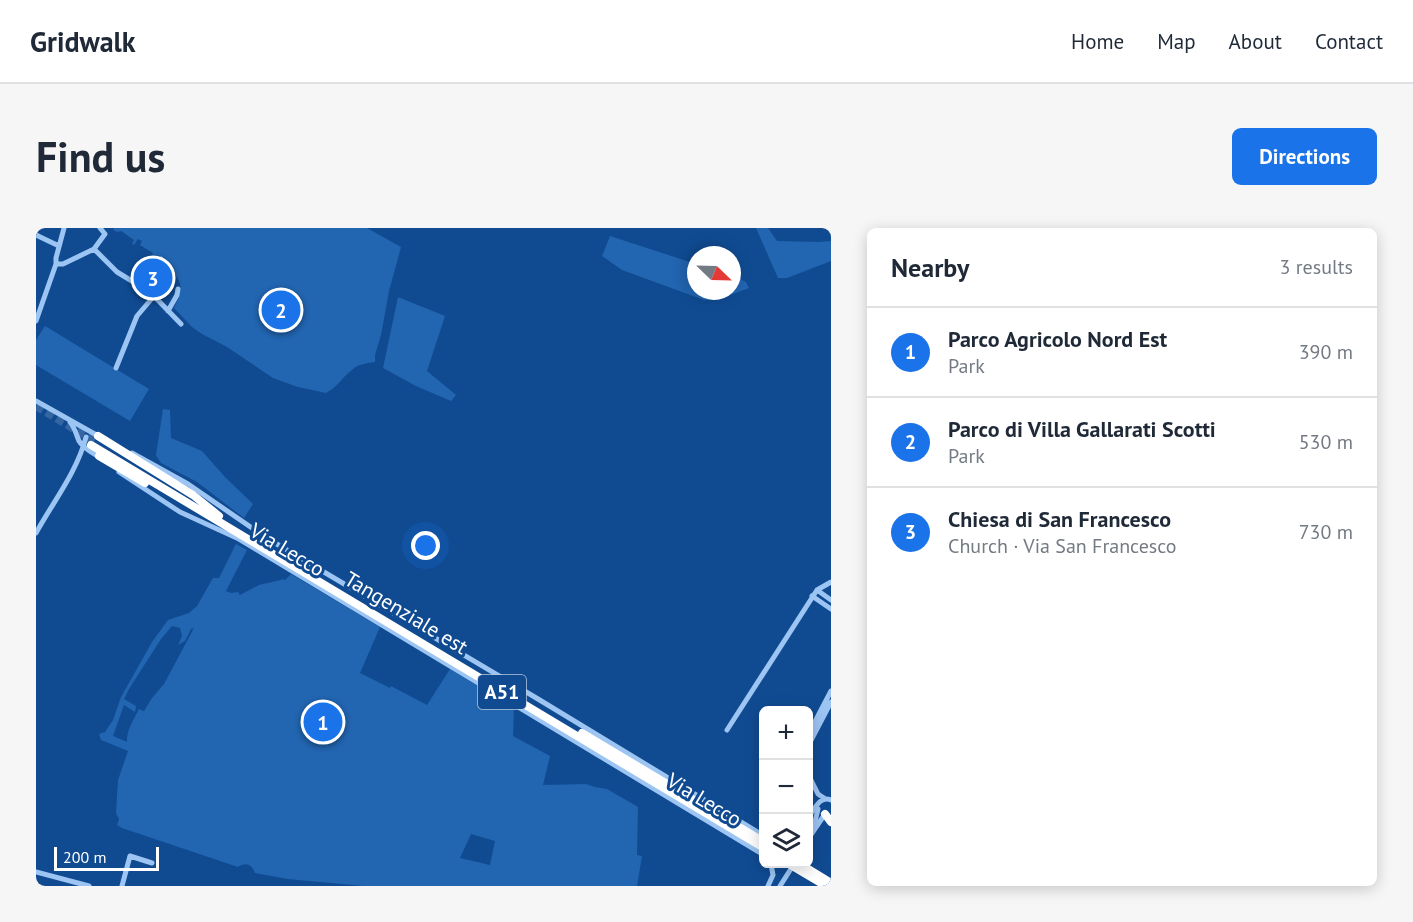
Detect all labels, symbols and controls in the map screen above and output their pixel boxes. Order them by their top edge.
text: Gridwalk [30,23,136,60]
text: Home [1071,28,1124,55]
text: Map [1157,28,1196,55]
text: About [1229,28,1282,55]
text: Contact [1315,28,1383,55]
button: Directions [1232,128,1377,185]
text: Find us [36,129,165,184]
north arrow [687,246,741,300]
text: Nearby [891,251,969,284]
text: 3 results [1280,254,1353,280]
pin: 3 [134,256,172,300]
pin: 2 [262,288,300,332]
text: Parco Agricolo Nord Est [948,325,1167,353]
text: 1 [905,339,916,365]
text: 390 m [1299,339,1353,365]
text: Park [948,353,985,379]
text: Parco di Villa Gallarati Scotti [948,415,1216,443]
text: 2 [905,429,916,455]
text: 530 m [1299,429,1353,455]
text: Park [948,443,985,469]
text: Chiesa di San Francesco [948,505,1171,533]
street label: Via Lecco [244,516,330,582]
text: 3 [905,519,916,545]
text: 730 m [1299,519,1353,545]
your location [411,531,440,560]
text: Church · Via San Francesco [948,533,1177,559]
street label: Tangenziale est [340,565,473,660]
road number: A51 [478,675,526,709]
pin: 1 [304,700,342,744]
map controls [759,706,813,868]
button: + [759,706,813,760]
button: − [759,760,813,814]
street label: Via Lecco [661,766,747,832]
button: layers [759,814,813,868]
scale bar [54,844,159,872]
text: 200 m [63,847,106,867]

